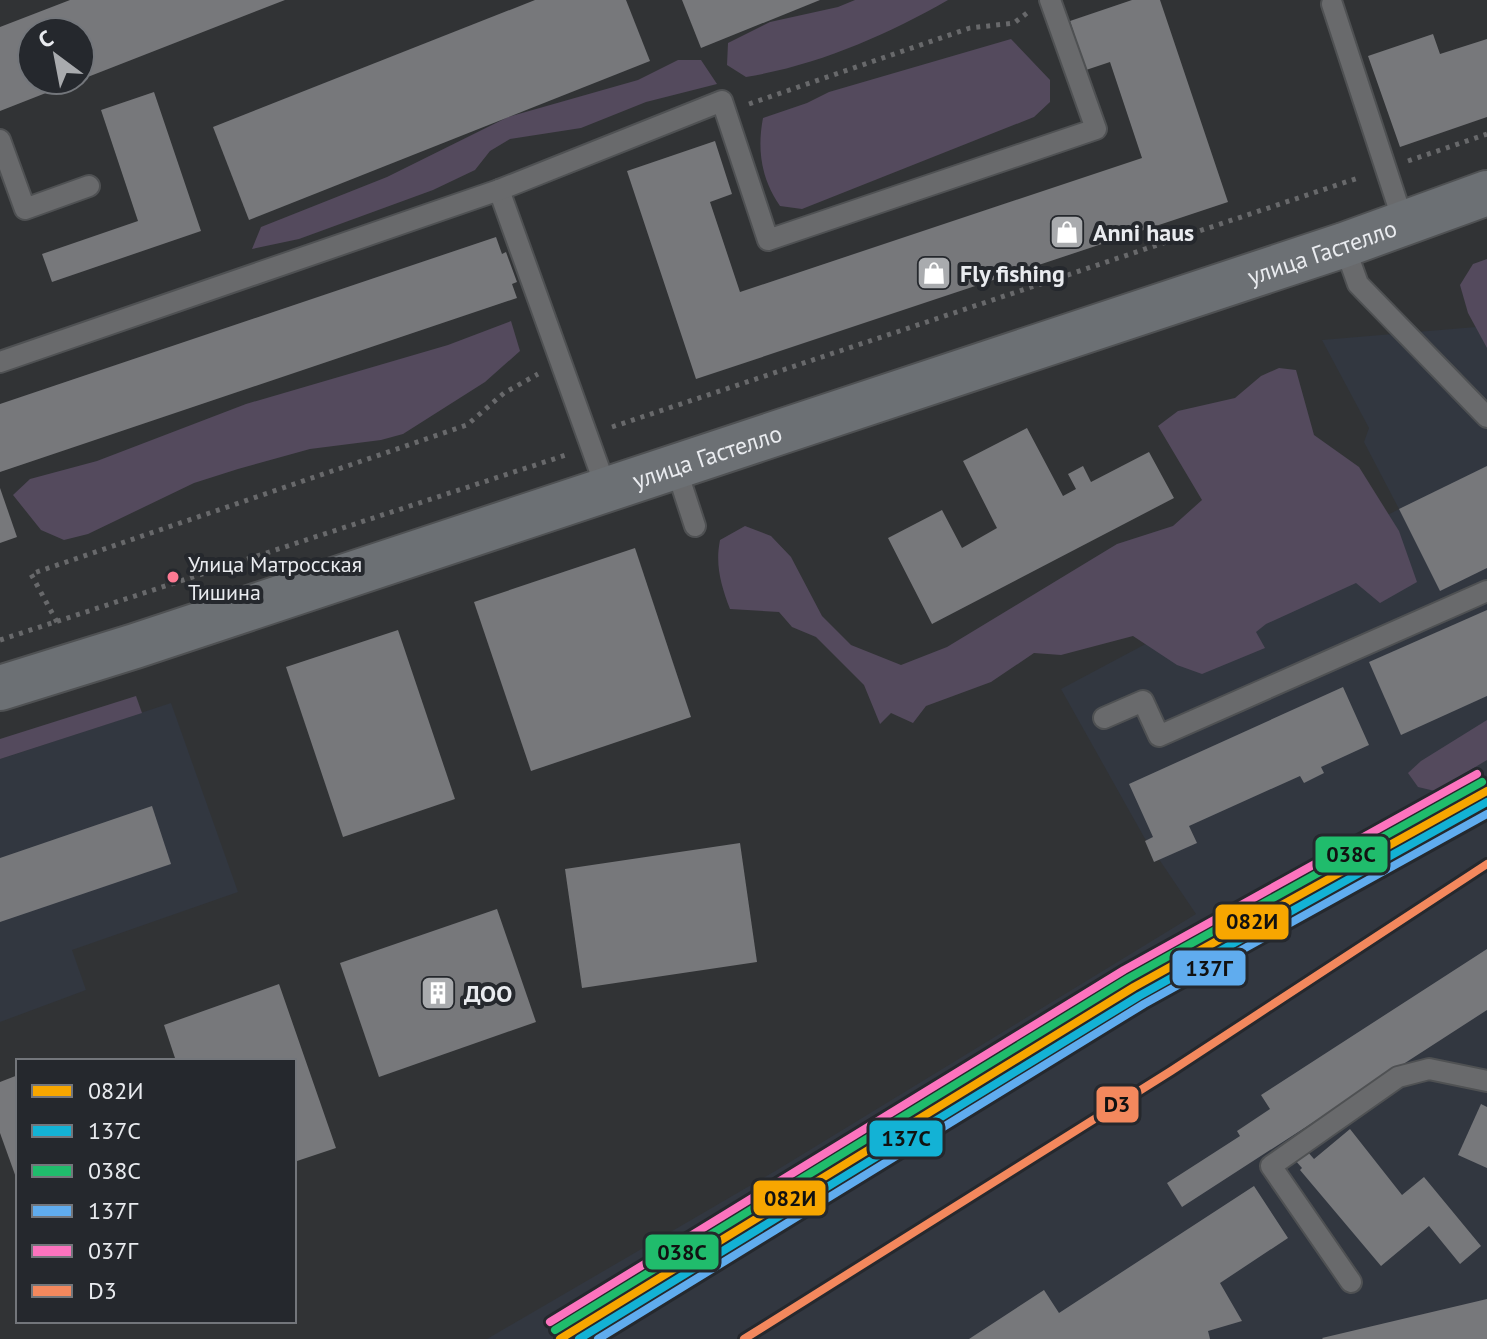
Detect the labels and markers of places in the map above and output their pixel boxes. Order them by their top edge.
shop icon: Anni haus [1048,213,1086,251]
place label: Anni haus [1093,217,1194,248]
shop icon: Fly fishing [915,254,953,292]
place label: Fly fishing [960,258,1065,289]
place label: Улица Матросская Тишина [188,550,362,606]
marker: Улица Матросская Тишина [165,569,181,585]
building icon: ДОО [419,974,457,1012]
place label: ДОО [464,978,512,1009]

